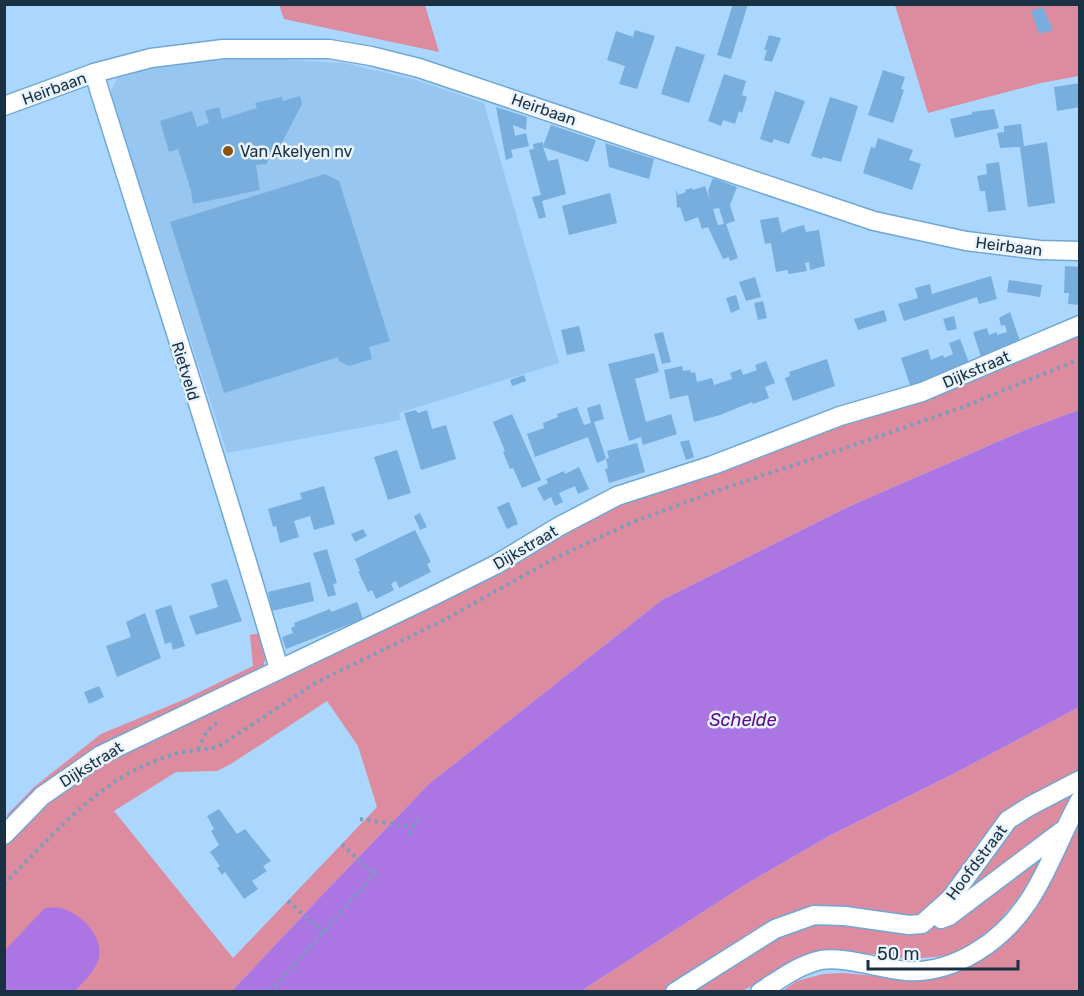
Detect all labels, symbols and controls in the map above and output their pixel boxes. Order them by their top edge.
street label: Heirbaan [19,68,89,109]
street label: Heirbaan [509,90,579,129]
place label: Van Akelyen nv [240,142,353,161]
marker: Van Akelyen nv [221,144,235,158]
street label: Heirbaan [974,233,1043,260]
street label: Rietveld [168,339,203,403]
street label: Dijkstraat [940,347,1013,392]
street label: Dijkstraat [490,521,561,573]
water label: Schelde [709,709,777,731]
street label: Dijkstraat [56,737,127,791]
street label: Hoofdstraat [942,821,1011,904]
scale bar [868,933,1018,971]
text: 50 m [877,943,920,965]

